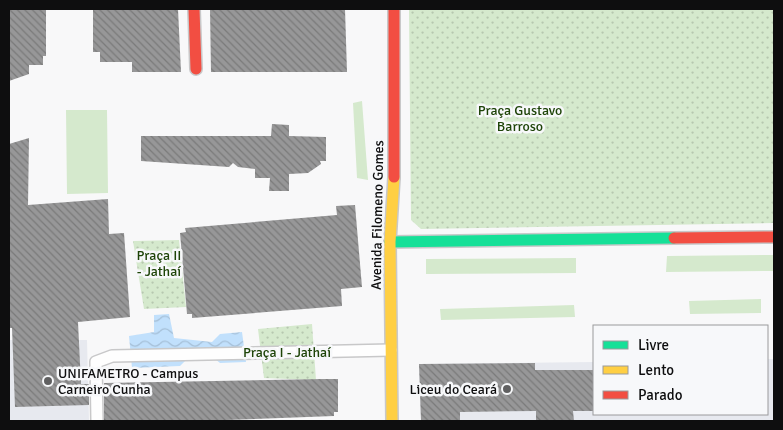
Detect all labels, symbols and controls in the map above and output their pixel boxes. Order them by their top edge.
park label: Praça Gustavo Barroso [478,102,562,135]
street label: Avenida Filomeno Gomes [368,140,387,290]
park label: Praça II - Jathaí [137,247,181,280]
legend [593,325,768,415]
text: Livre [638,336,669,354]
park label: Praça I - Jathaí [243,344,331,361]
text: Lento [638,361,674,379]
place label: UNIFAMETRO - Campus Carneiro Cunha [58,365,198,398]
marker: UNIFAMETRO - Campus Carneiro Cunha [42,375,54,387]
place label: Liceu do Ceará [410,381,497,398]
marker: Liceu do Ceará [501,383,513,395]
text: Parado [638,386,683,404]

